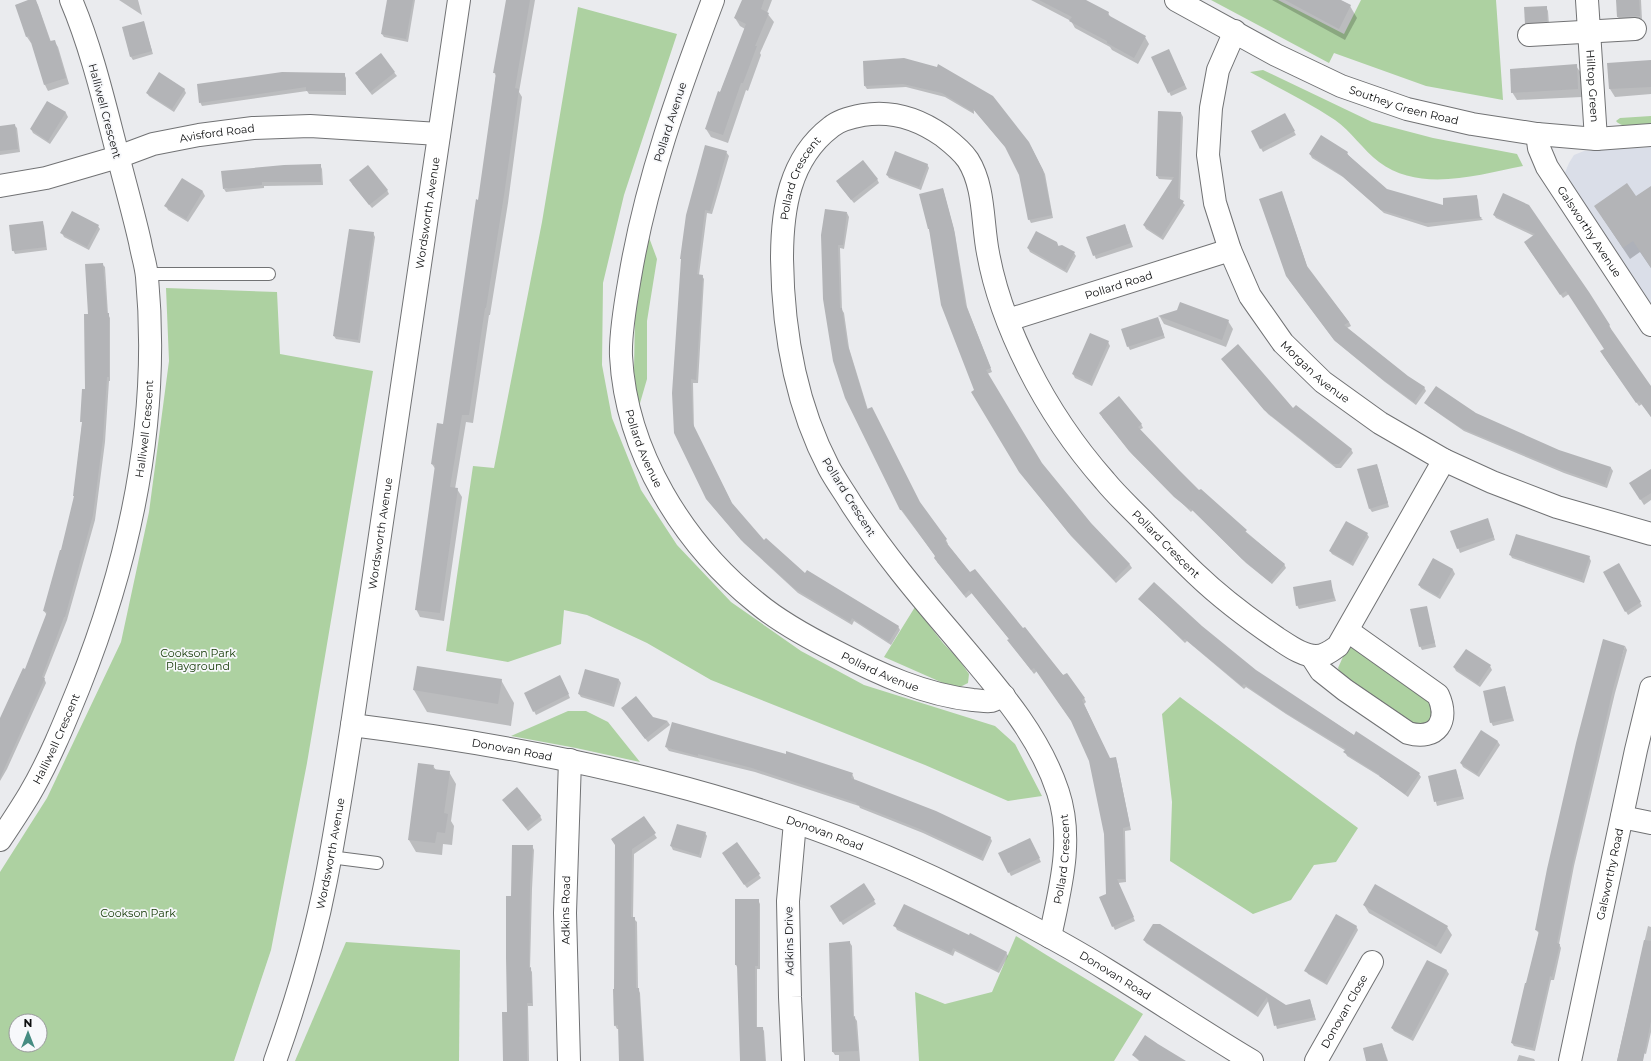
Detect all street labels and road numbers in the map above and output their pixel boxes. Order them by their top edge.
street label: Hilltop Green [1583,49,1602,123]
street label: Halliwell Crescent [86,62,125,161]
street label: Pollard Avenue [650,80,690,164]
street label: Southey Green Road [1347,82,1460,128]
street label: Avisford Road [178,121,255,146]
street label: Pollard Crescent [777,133,824,221]
street label: Wordsworth Avenue [412,156,443,270]
street label: Galsworthy Avenue [1554,183,1625,280]
street label: Pollard Road [1083,268,1154,302]
street label: Morgan Avenue [1278,338,1353,406]
street label: Halliwell Crescent [132,379,156,479]
street label: Pollard Avenue [622,408,666,490]
street label: Pollard Crescent [819,455,879,539]
street label: Wordsworth Avenue [365,476,395,590]
street label: Pollard Crescent [1129,507,1203,581]
street label: Pollard Avenue [839,648,921,695]
street label: Halliwell Crescent [29,691,83,787]
street label: Donovan Road [471,735,554,764]
street label: Wordsworth Avenue [313,797,348,911]
street label: Donovan Road [784,812,866,854]
street label: Pollard Crescent [1050,813,1072,905]
street label: Galsworthy Road [1593,827,1626,921]
street label: Adkins Road [558,875,573,945]
street label: Adkins Drive [781,906,797,976]
street label: Donovan Road [1077,948,1154,1003]
street label: Donovan Close [1318,972,1371,1051]

